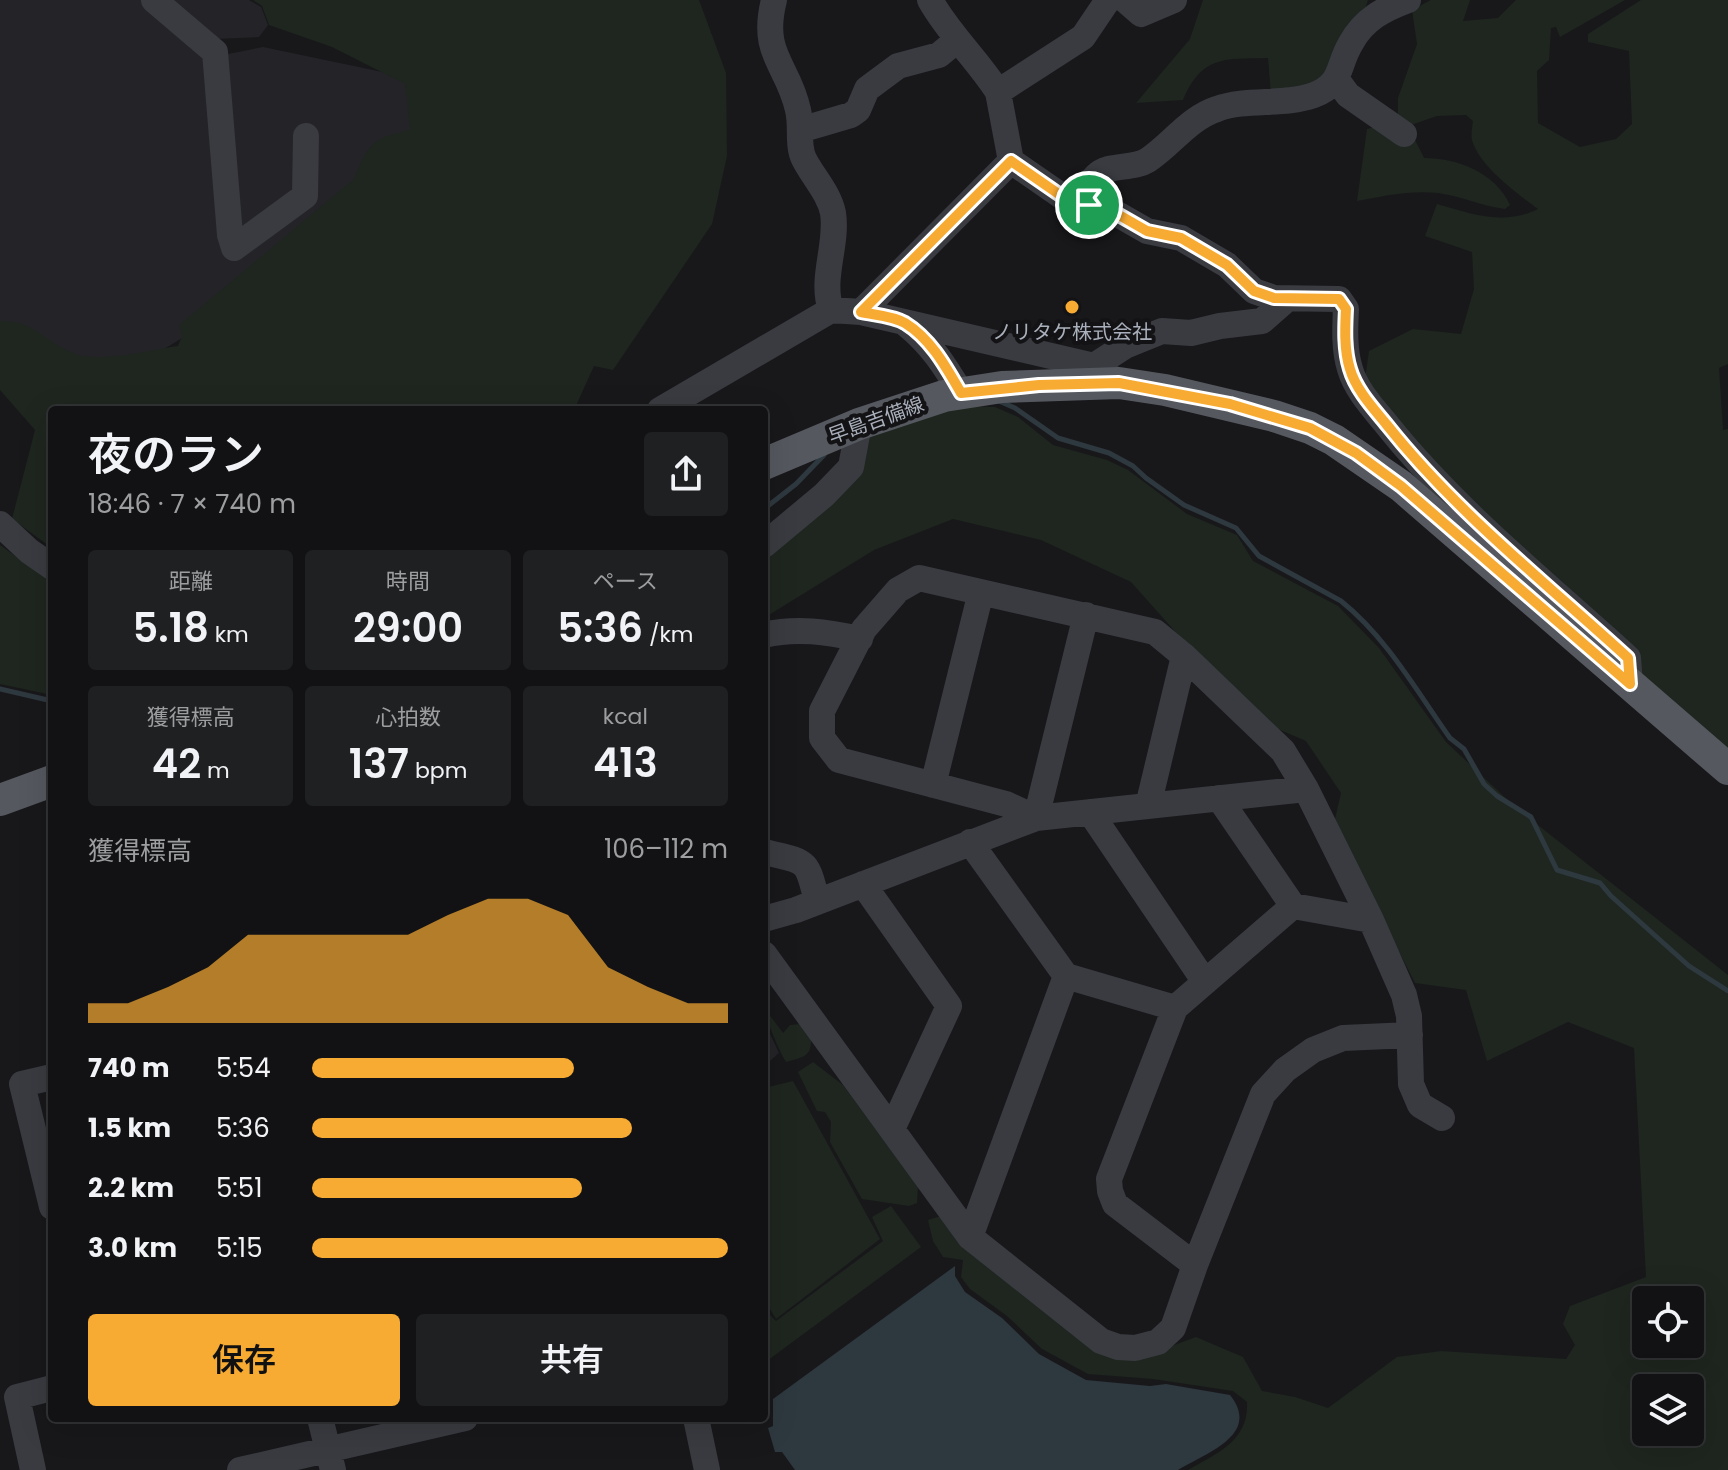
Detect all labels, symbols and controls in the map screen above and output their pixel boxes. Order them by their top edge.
pin [1055,171,1123,239]
icon: arrive [1067,183,1111,227]
marker: ノリタケ株式会社 [1063,298,1081,316]
place label: ノリタケ株式会社 [992,318,1152,346]
street label: 早島吉備線 [824,390,928,450]
text: 夜のラン [88,424,264,485]
button: share [644,432,728,516]
text: 18:46 · 7 × 740 m [88,486,296,522]
text: 距離 [169,566,213,597]
text: 時間 [386,566,430,597]
text: ペース [593,566,658,597]
text: 5.18 [133,600,209,656]
text: 29:00 [353,600,463,656]
text: 5:36 [557,600,643,656]
text: km [209,619,249,650]
text: /km [643,619,693,650]
text: kcal [603,701,648,732]
text: 獲得標高 [147,702,235,733]
text: 心拍数 [375,702,441,733]
text: 413 [593,735,658,791]
text: 42 [152,736,201,792]
text: 137 [349,736,409,792]
text: m [201,755,230,786]
text: bpm [409,755,467,786]
text: 106–112 m [604,831,728,867]
text: 獲得標高 [88,833,192,869]
text: 740 m [88,1050,170,1086]
text: 5:54 [216,1050,271,1086]
text: 1.5 km [88,1110,171,1146]
text: 5:36 [216,1110,270,1146]
text: 2.2 km [88,1170,174,1206]
text: 5:51 [216,1170,263,1206]
text: 3.0 km [88,1230,177,1266]
text: 5:15 [216,1230,263,1266]
map controls [1632,1286,1704,1446]
button: locate [1632,1286,1704,1358]
button: 保存 [88,1314,400,1406]
button: 共有 [416,1314,728,1406]
button: layers [1632,1374,1704,1446]

